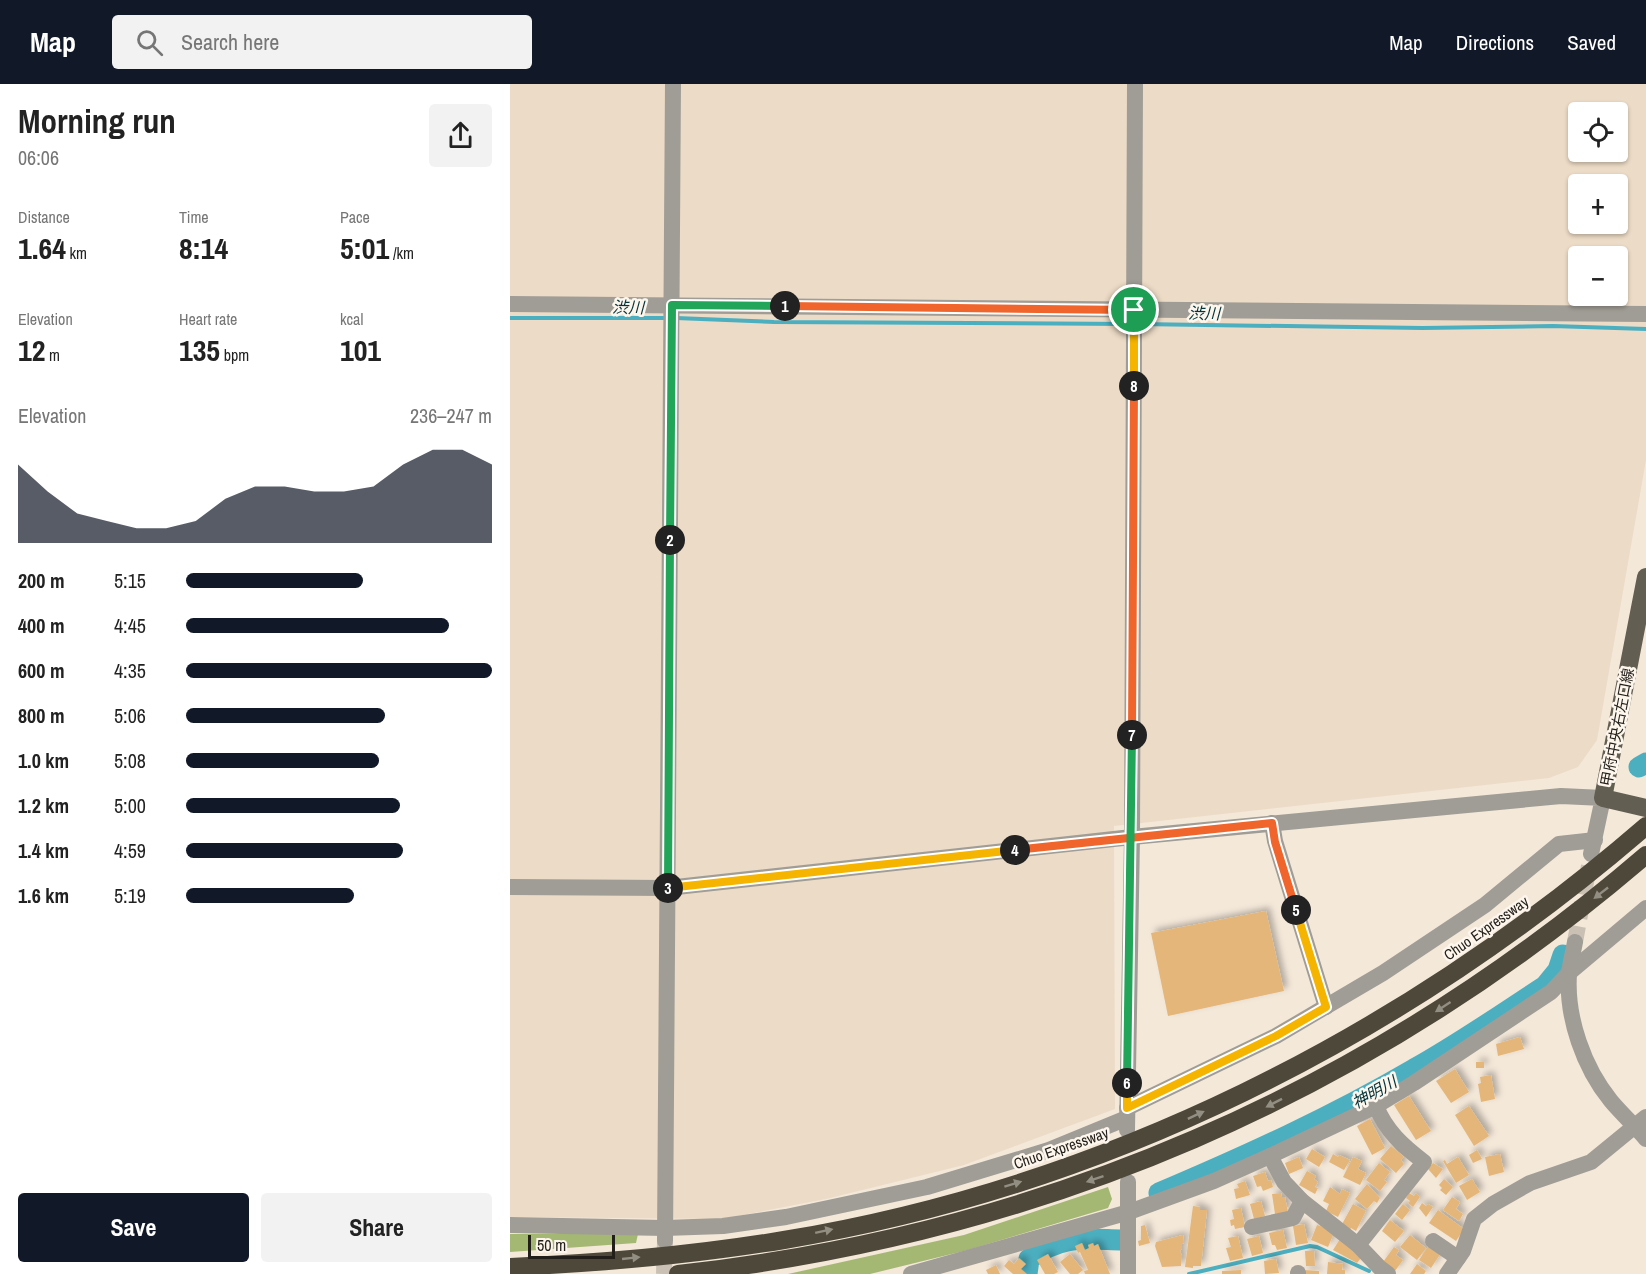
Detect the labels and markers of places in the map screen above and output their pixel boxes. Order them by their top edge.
pin [1108,284,1159,335]
pin: 1 [770,291,800,321]
pin: 8 [1119,371,1149,401]
pin: 2 [655,525,685,555]
pin: 7 [1117,720,1147,750]
pin: 4 [1000,835,1030,865]
pin: 3 [653,873,683,903]
pin: 5 [1281,895,1311,925]
pin: 6 [1112,1068,1142,1098]

